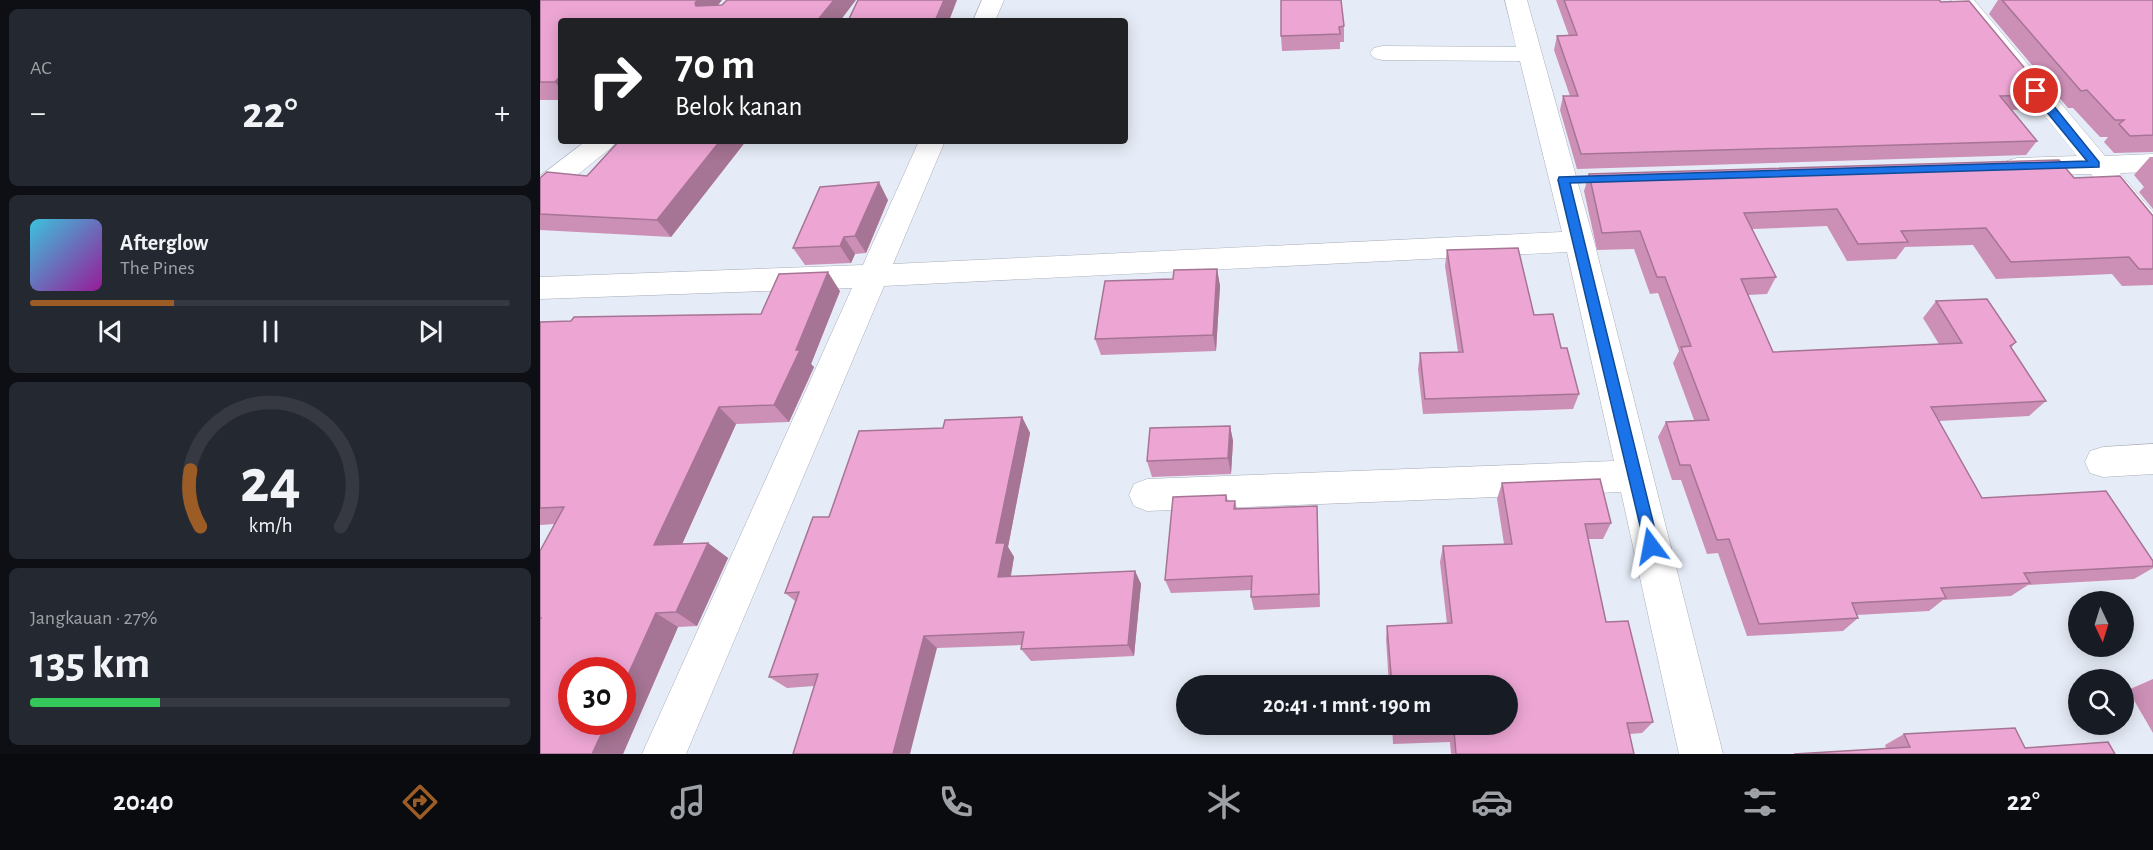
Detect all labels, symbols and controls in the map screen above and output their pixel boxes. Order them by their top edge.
icon: right [576,42,654,120]
text: 70 m [675,44,755,86]
text: AC [30,58,52,78]
pin [2010,65,2061,116]
icon: arrive [2019,74,2052,107]
text: 22° [242,91,298,136]
text: Belok kanan [675,93,802,120]
text: − [30,97,46,130]
text: + [494,97,510,130]
text: Afterglow [120,232,208,254]
text: The Pines [120,258,195,278]
icon: previous [94,315,127,348]
icon: pause [254,315,287,348]
icon: next [414,315,447,348]
text: 24 [240,451,300,513]
position arrow [1619,514,1683,578]
text: km/h [248,516,292,537]
north arrow [2068,591,2134,657]
map controls [2068,591,2134,735]
text: Jangkauan · 27% [30,608,158,628]
text: 135 km [30,641,150,686]
speed limit sign: 30 [558,657,636,735]
button: search [2068,669,2134,735]
text: 20:41 · 1 mnt · 190 m [1263,694,1431,716]
icon: directions [399,781,441,823]
icon: music [667,781,709,823]
icon: phone [935,781,977,823]
icon: climate [1203,781,1245,823]
icon: car [1471,781,1513,823]
icon: filters [1739,781,1781,823]
text: 20:40 [113,788,174,815]
text: 22° [2007,788,2040,815]

